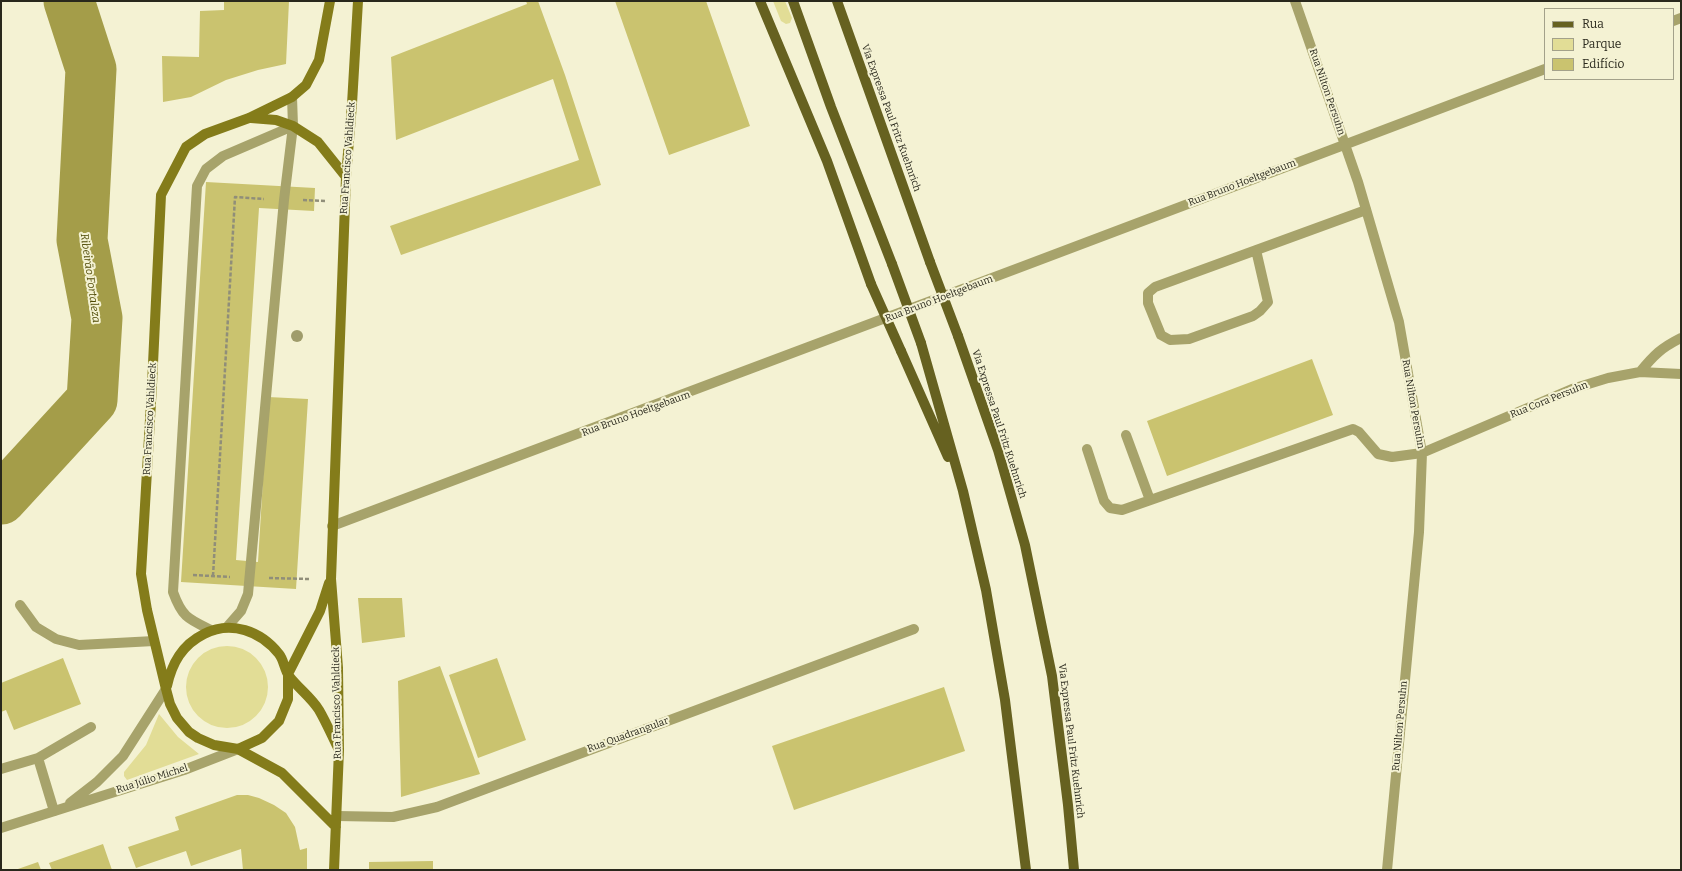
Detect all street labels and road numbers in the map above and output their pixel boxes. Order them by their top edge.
street label: Via Expressa Paul Fritz Kuehnrich [859,43,923,193]
street label: Rua Nilton Persuhn [1307,47,1347,137]
street label: Rua Francisco Vahldieck [338,101,358,215]
street label: Rua Bruno Hoeltgebaum [1187,157,1297,209]
street label: Rua Bruno Hoeltgebaum [884,273,994,325]
street label: Via Expressa Paul Fritz Kuehnrich [969,348,1029,500]
street label: Rua Nilton Persuhn [1399,358,1427,450]
street label: Rua Francisco Vahldieck [141,362,159,476]
street label: Rua Cora Persuhn [1508,379,1590,421]
street label: Rua Bruno Hoeltgebaum [580,389,692,439]
street label: Rua Francisco Vahldieck [330,647,344,759]
street label: Via Expressa Paul Fritz Kuehnrich [1056,663,1086,819]
street label: Rua Nilton Persuhn [1390,680,1410,772]
street label: Rua Quadrangular [586,715,670,755]
street label: Rua Júlio Michel [115,762,189,796]

